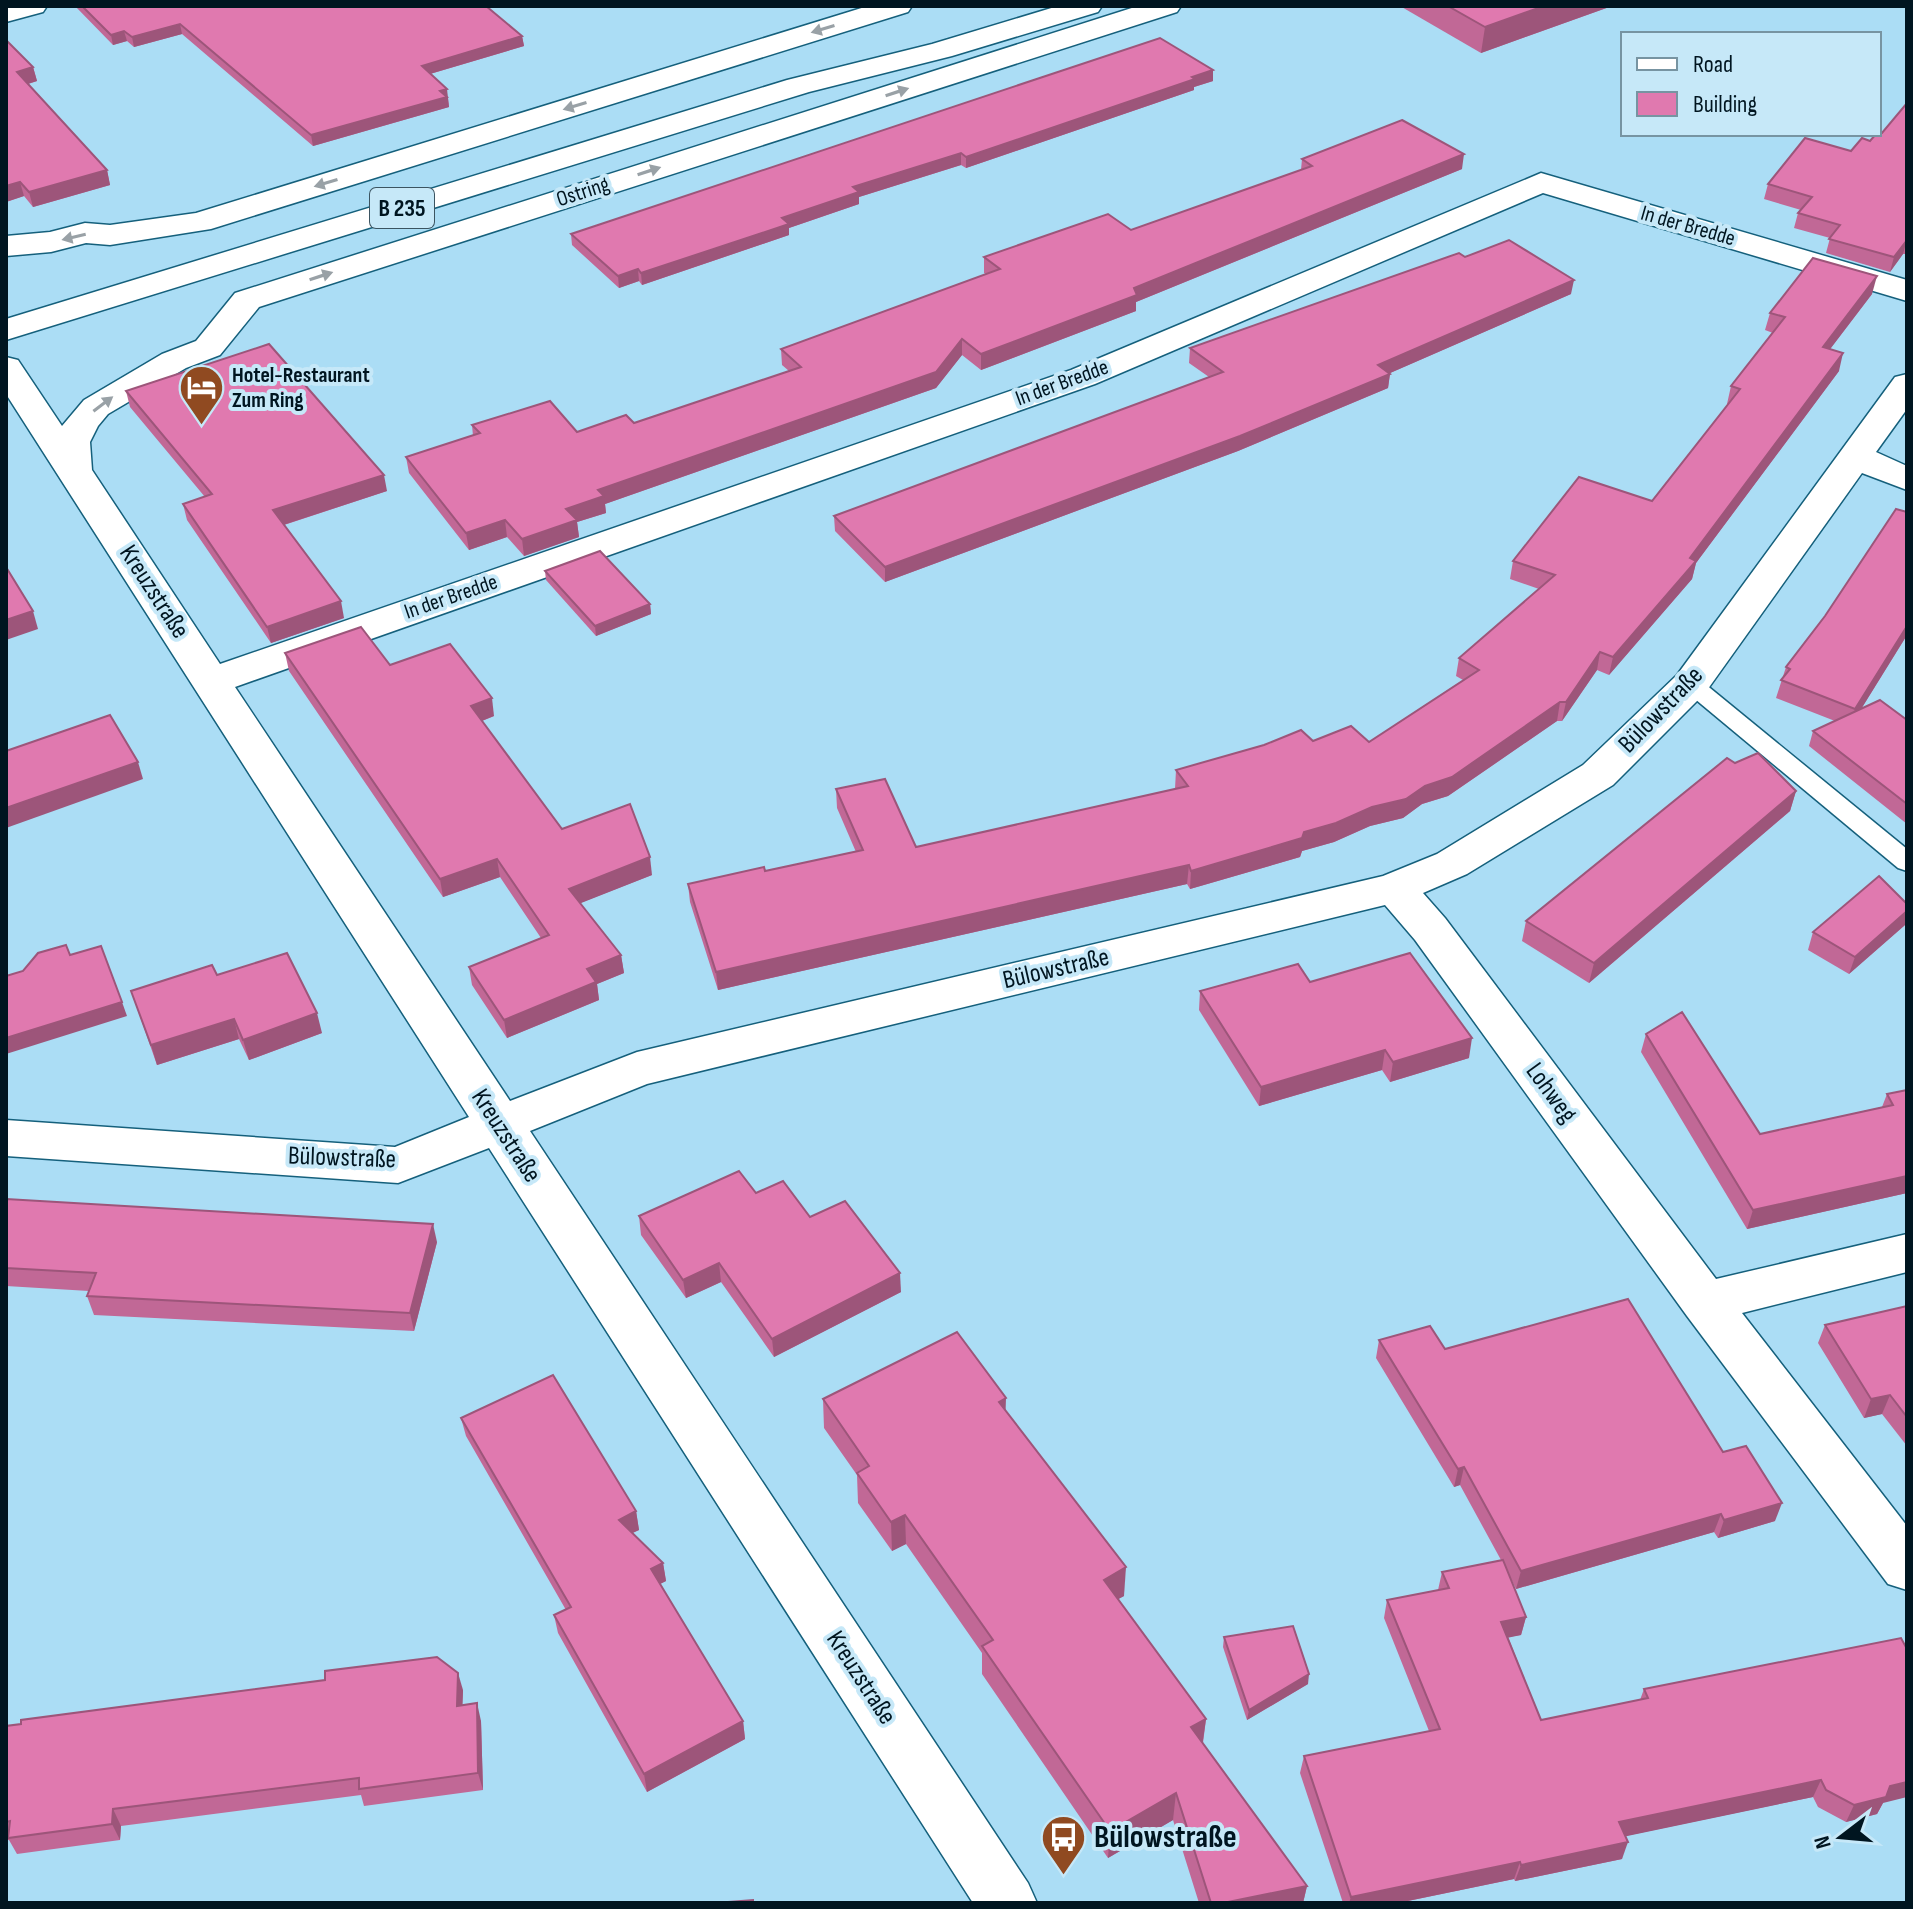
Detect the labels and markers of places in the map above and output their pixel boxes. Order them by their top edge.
place label: Hotel-Restaurant Zum Ring [232,362,370,414]
hotel icon: Hotel-Restaurant Zum Ring [177,364,225,427]
bus stop icon: Bülowstraße [1039,1813,1087,1876]
place label: Bülowstraße [1094,1818,1237,1857]

